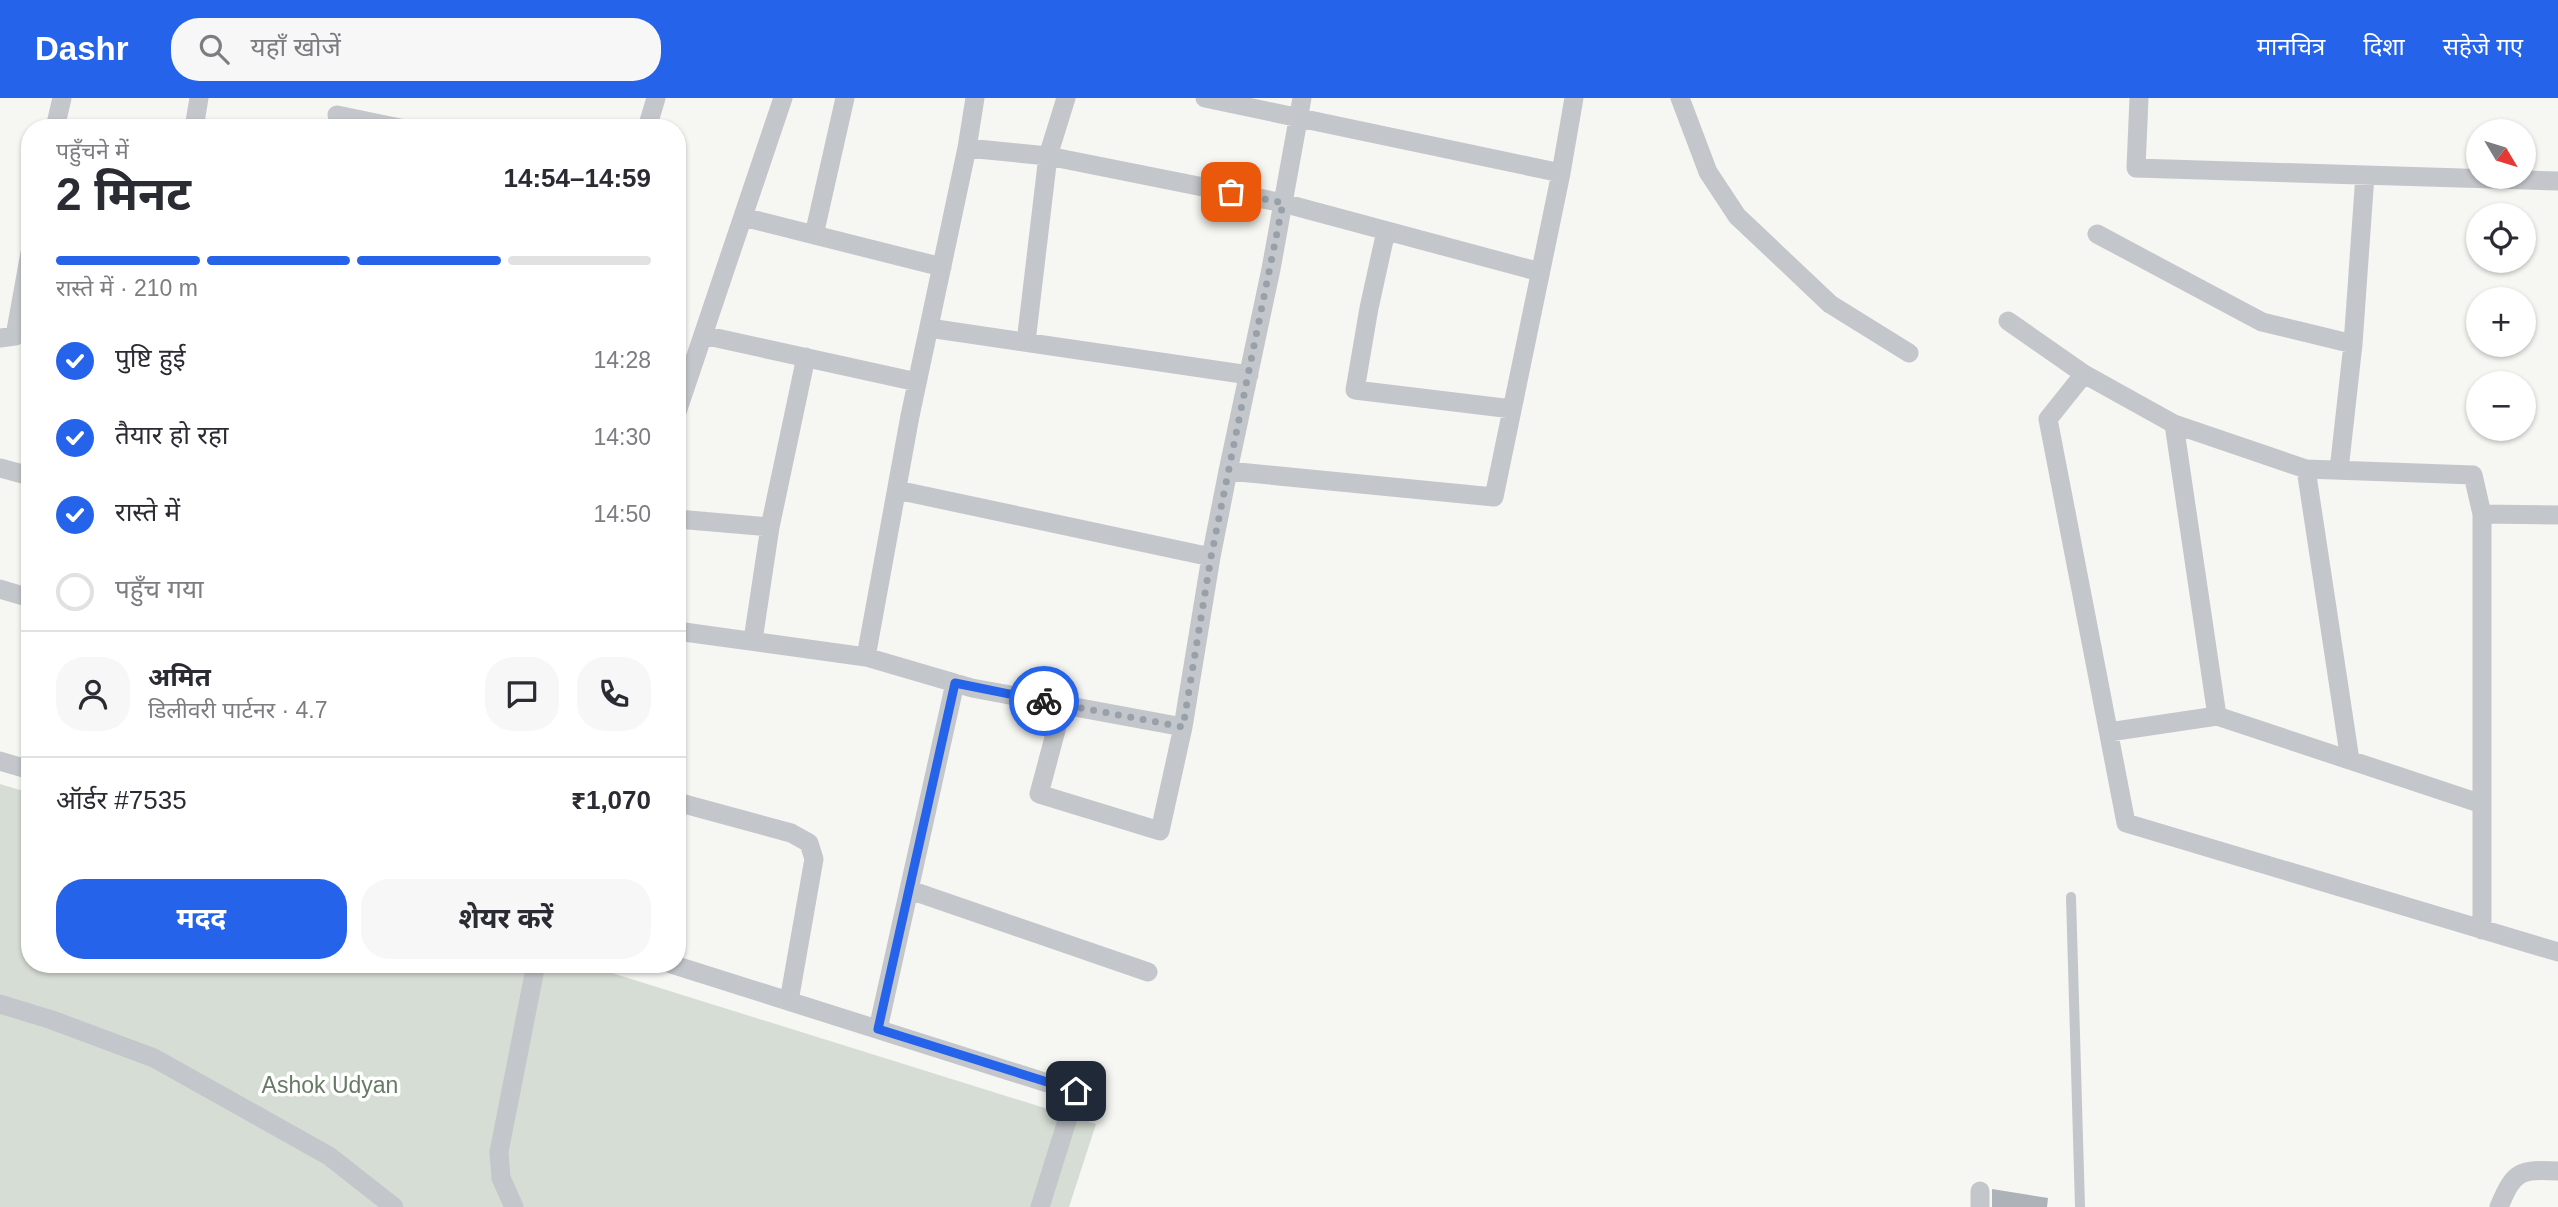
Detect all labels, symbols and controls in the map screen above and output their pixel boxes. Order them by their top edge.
search box [171,18,661,81]
text: Dashr [35,30,129,67]
icon: search [195,30,233,68]
text: यहाँ खोजें [251,32,341,62]
text: मानचित्र [2257,33,2325,60]
text: दिशा [2363,33,2405,60]
text: सहेजे गए [2443,33,2523,60]
north arrow [2466,119,2536,189]
map controls [2466,119,2536,441]
text: पहुँचने में [56,138,129,164]
pin [1201,162,1261,222]
text: 14:54–14:59 [504,163,651,193]
text: 2 मिनट [56,168,191,220]
icon: bag [1212,173,1250,211]
button: locate [2466,203,2536,273]
text: रास्ते में · 210 m [56,275,198,301]
button: + [2466,287,2536,357]
icon: check [56,342,94,380]
text: पुष्टि हुई [115,343,185,373]
text: 14:28 [593,347,651,373]
button: − [2466,371,2536,441]
icon: check [56,419,94,457]
text: तैयार हो रहा [115,420,228,450]
text: 14:30 [593,424,651,450]
icon: check [56,496,94,534]
text: रास्ते में [115,497,180,527]
text: 14:50 [593,501,651,527]
text: पहुँच गया [115,574,204,604]
button: person [56,657,130,731]
button: chat [485,657,559,731]
button: phone [577,657,651,731]
text: अमित [148,662,211,692]
courier [1009,666,1079,736]
icon: bike [1025,682,1063,720]
text: डिलीवरी पार्टनर · 4.7 [148,697,328,723]
text: ऑर्डर #7535 [56,785,187,815]
text: ₹1,070 [571,785,651,815]
button: मदद [56,879,347,959]
button: शेयर करें [361,879,651,959]
pin [1046,1061,1106,1121]
park label: Ashok Udyan [262,1072,398,1098]
icon: home [1057,1072,1095,1110]

